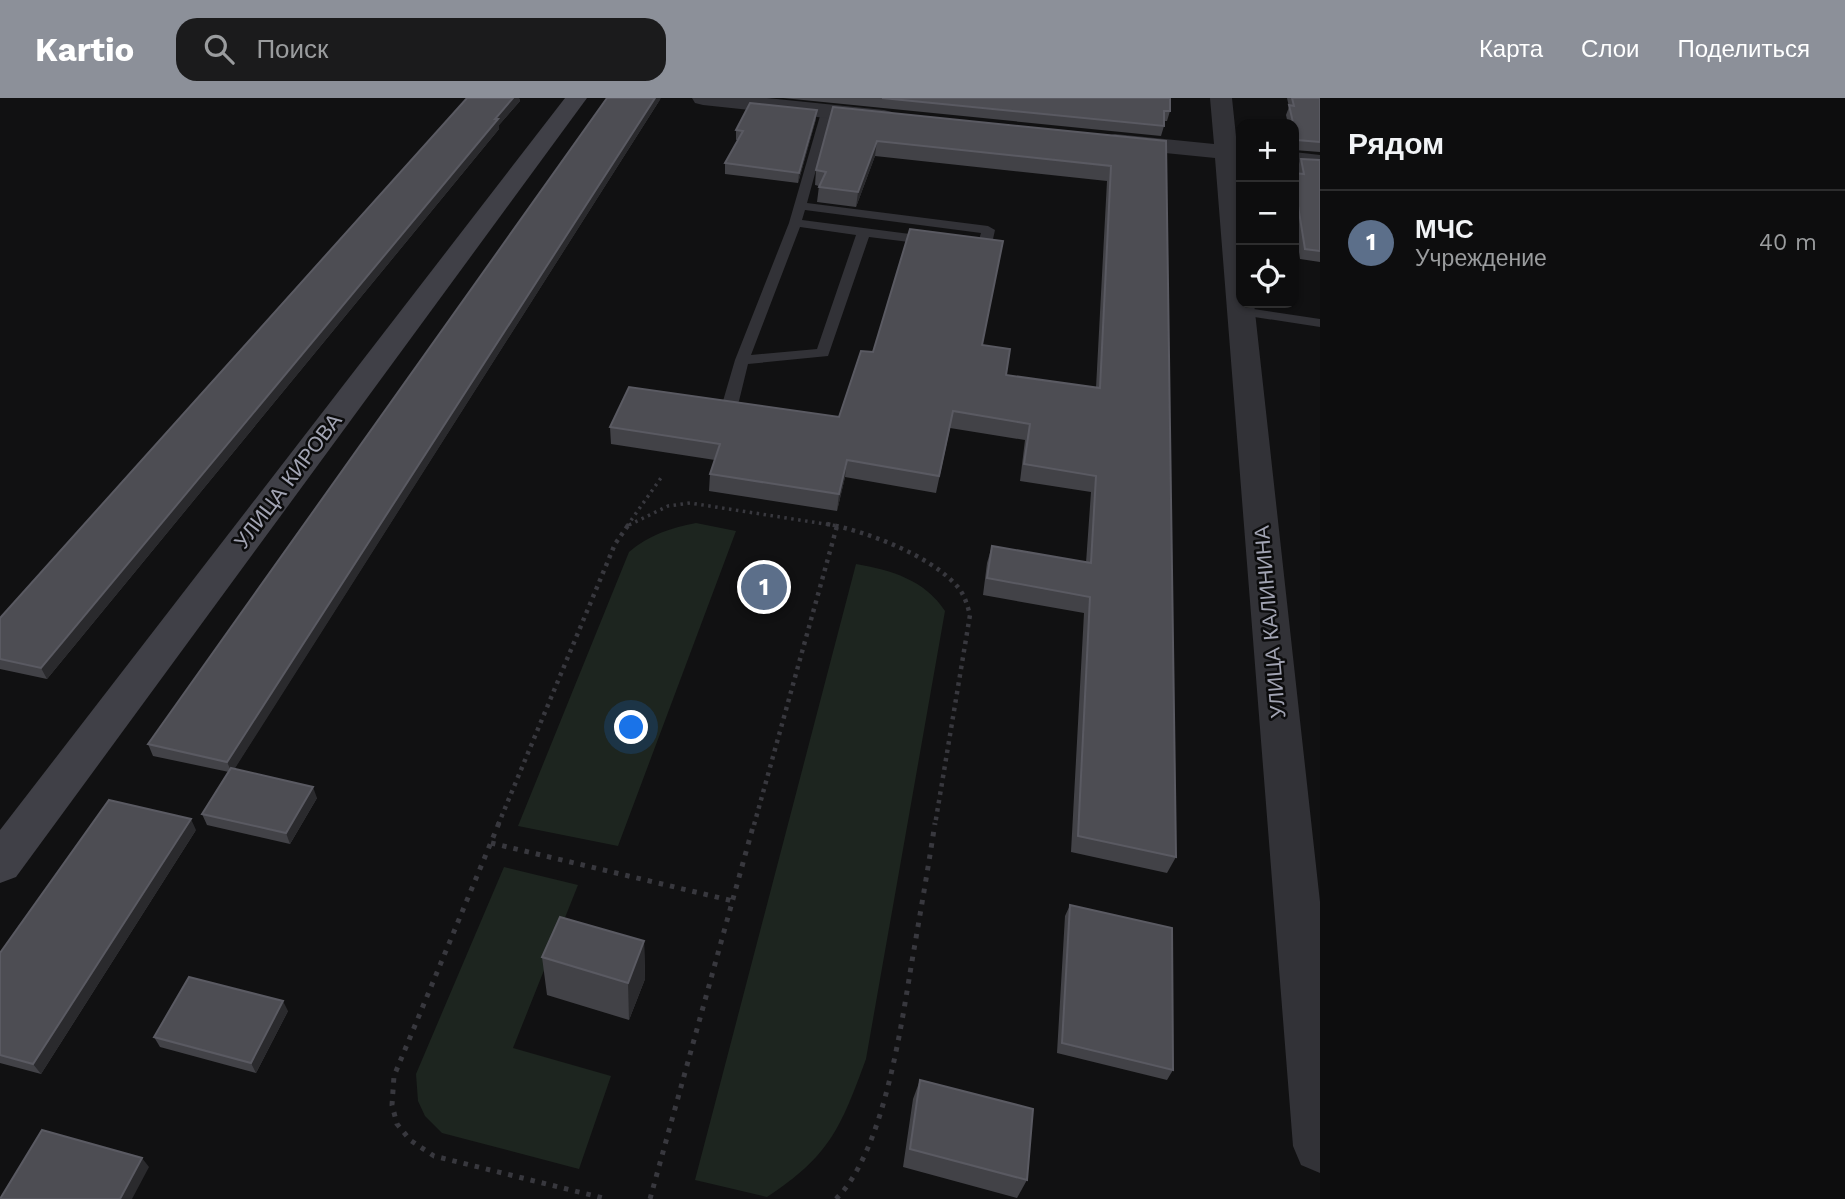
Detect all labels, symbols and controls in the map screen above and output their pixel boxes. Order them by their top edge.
search box [176,18,666,81]
text: Kartio [35,30,134,69]
icon: search [200,30,238,68]
text: Поиск [256,34,328,64]
text: Карта [1479,35,1543,63]
text: Слои [1581,35,1639,63]
text: Поделиться [1677,35,1810,63]
map controls [1236,119,1299,308]
button: + [1236,119,1299,182]
text: Рядом [1348,126,1444,161]
button: − [1236,182,1299,245]
text: МЧС [1415,214,1474,244]
text: 1 [1366,229,1376,256]
text: 40 m [1759,229,1817,256]
button: locate [1236,245,1299,308]
text: Учреждение [1415,245,1547,272]
street label: УЛИЦА КИРОВА [229,408,347,553]
street label: УЛИЦА КАЛИНИНА [1249,525,1290,719]
pin: 1 [741,561,787,613]
your location [614,710,648,744]

